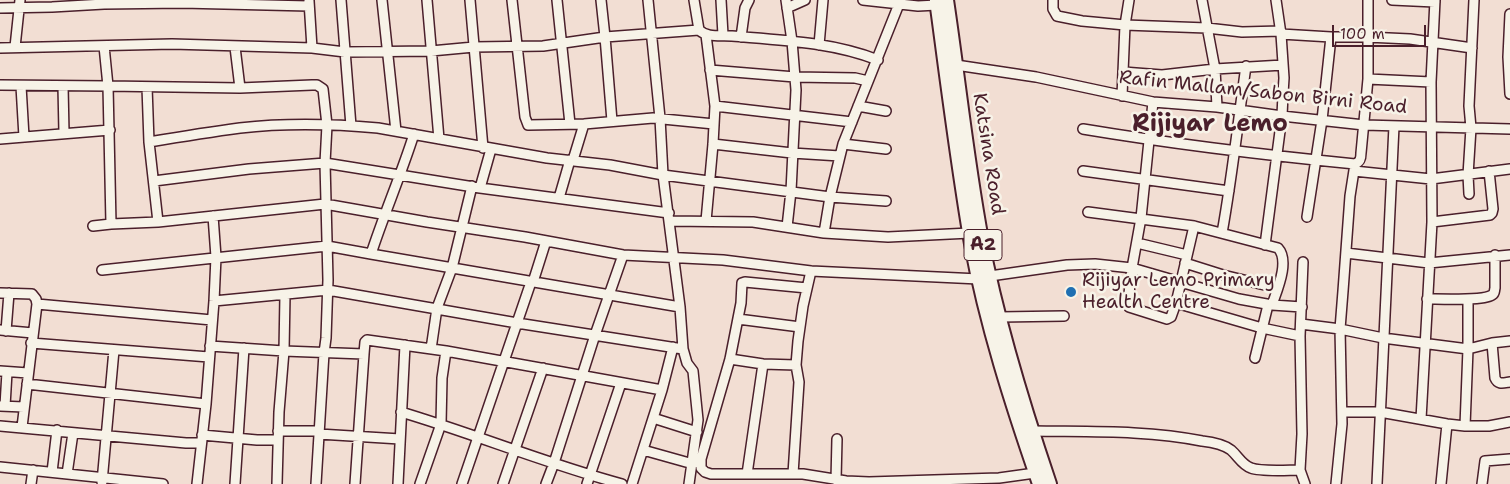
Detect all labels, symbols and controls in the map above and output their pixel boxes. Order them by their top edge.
scale bar [1335,15,1429,47]
text: 100 m [1340,24,1385,44]
street label: Rafin Mallam/Sabon Birni Road [1118,67,1408,119]
street label: Katsina Road [967,91,1009,217]
district label: Rijiyar Lemo [1132,111,1288,139]
road number: A2 [964,230,1002,260]
place label: Rijiyar Lemo Primary Health Centre [1082,270,1275,314]
marker: Rijiyar Lemo Primary Health Centre [1064,285,1078,299]

